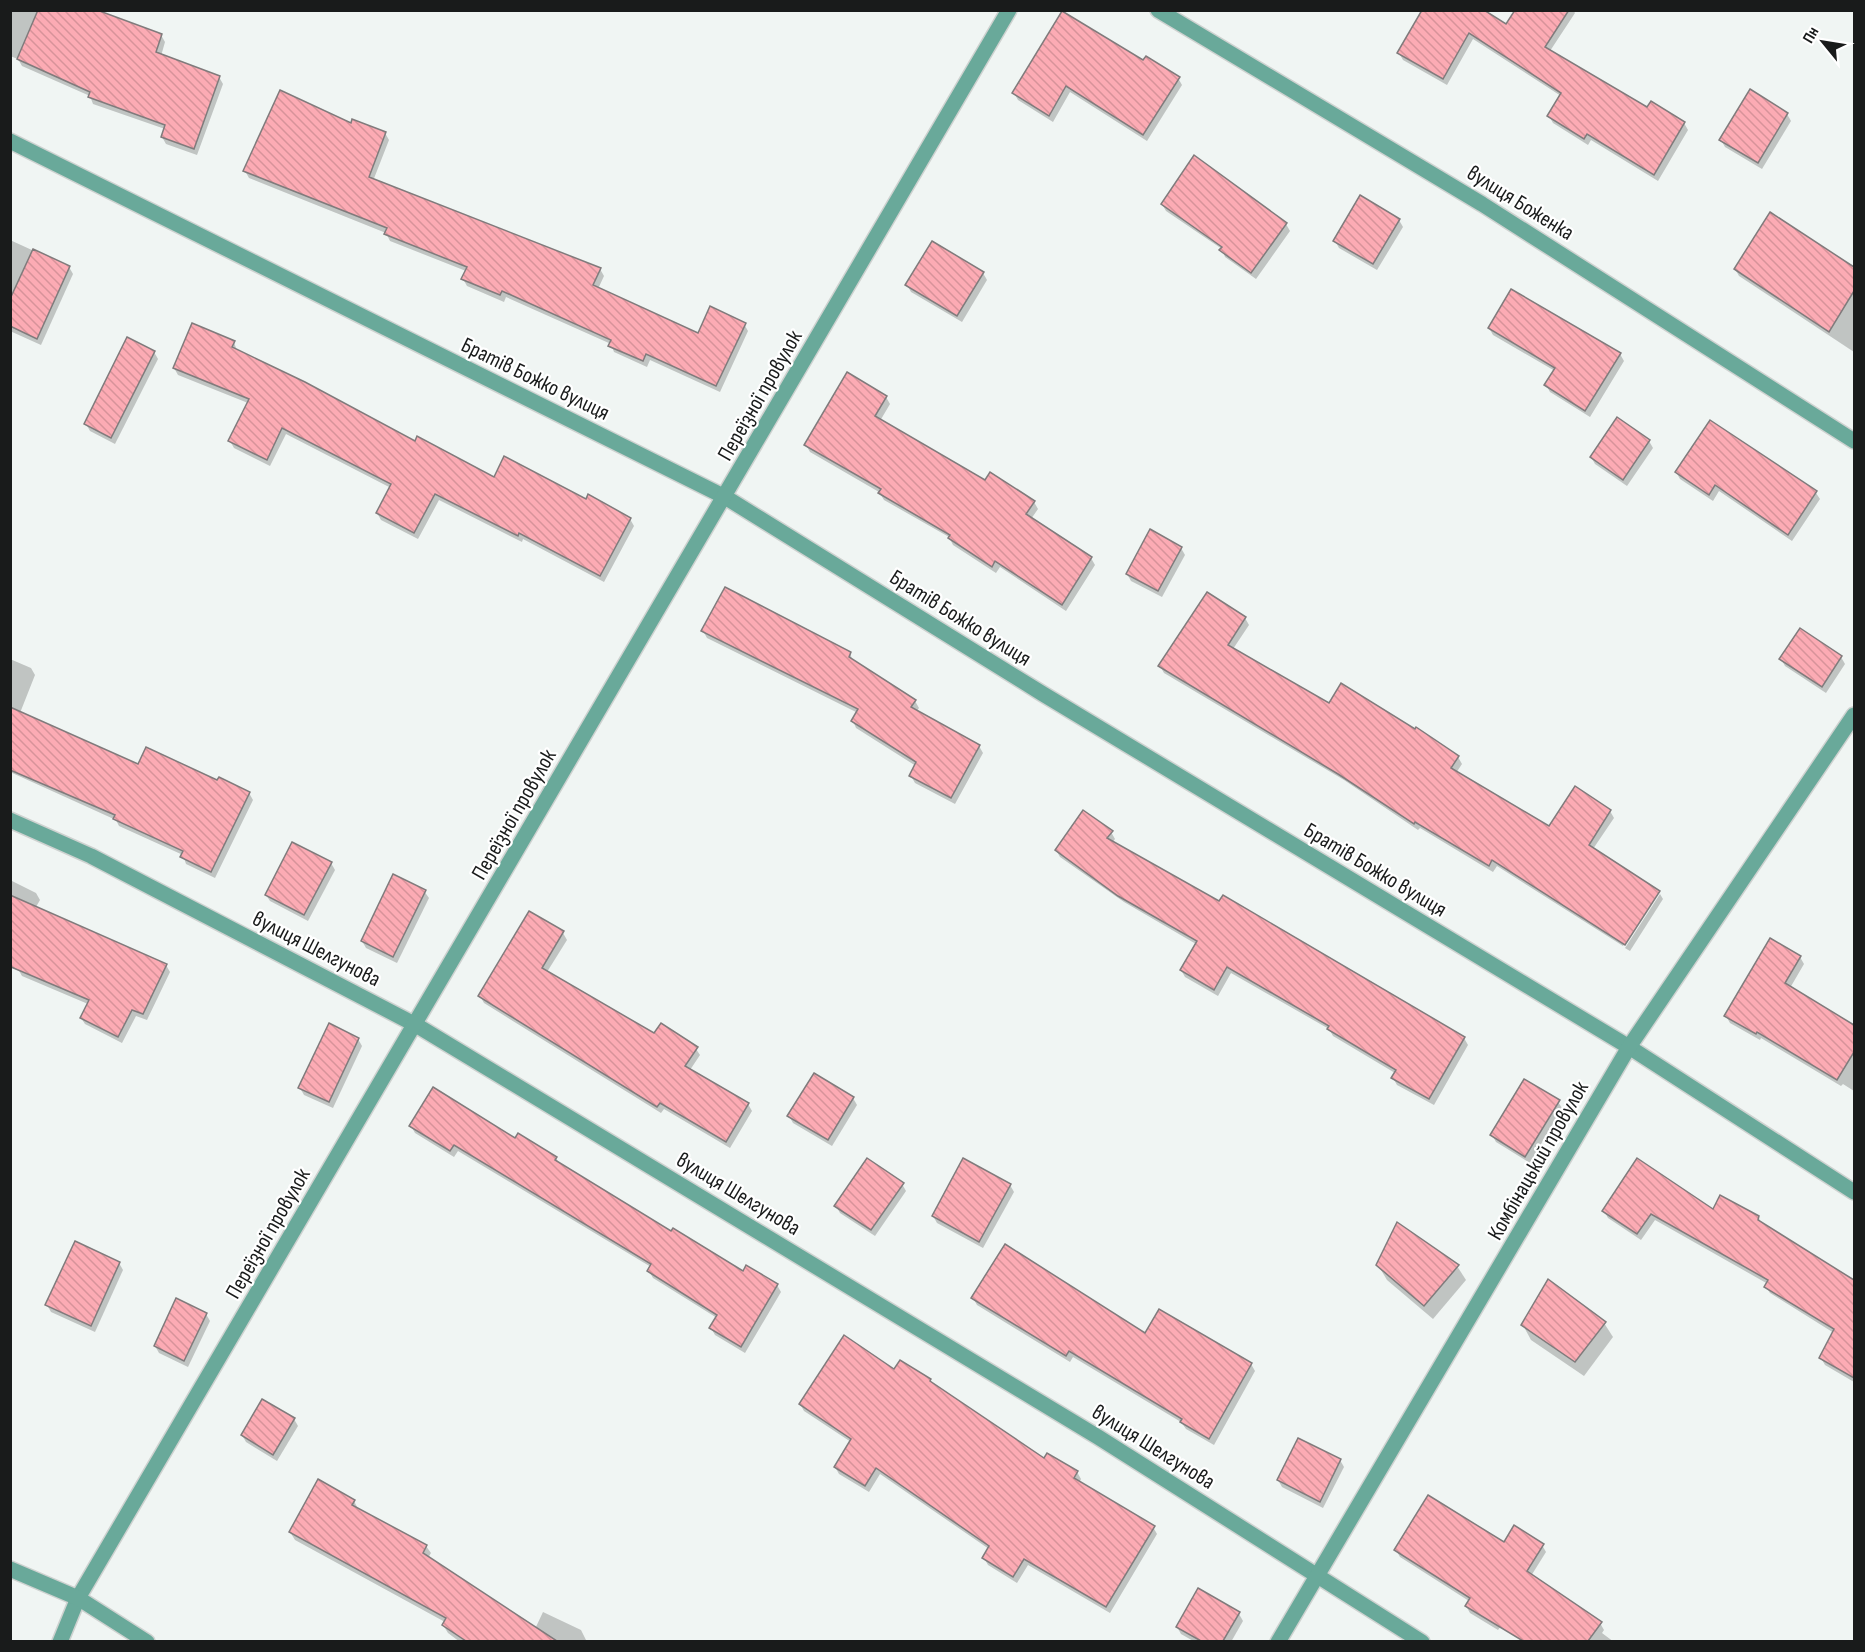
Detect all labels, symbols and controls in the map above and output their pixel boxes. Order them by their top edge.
north arrow [1793,12,1853,72]
text: Пн [1799,24,1823,47]
street label: вулиця Боженка [1462,160,1579,247]
street label: Переїзної провулок [712,325,809,466]
street label: Братів Божко вулиця [457,332,614,427]
street label: Братів Божко вулиця [885,564,1036,673]
street label: Переїзної провулок [466,744,563,885]
street label: Братів Божко вулиця [1299,817,1451,923]
street label: вулиця Шелгунова [248,906,385,993]
street label: Комбінацький провулок [1482,1076,1595,1245]
street label: вулиця Шелгунова [671,1147,805,1242]
street label: Переїзної провулок [220,1163,317,1304]
street label: вулиця Шелгунова [1087,1399,1220,1496]

